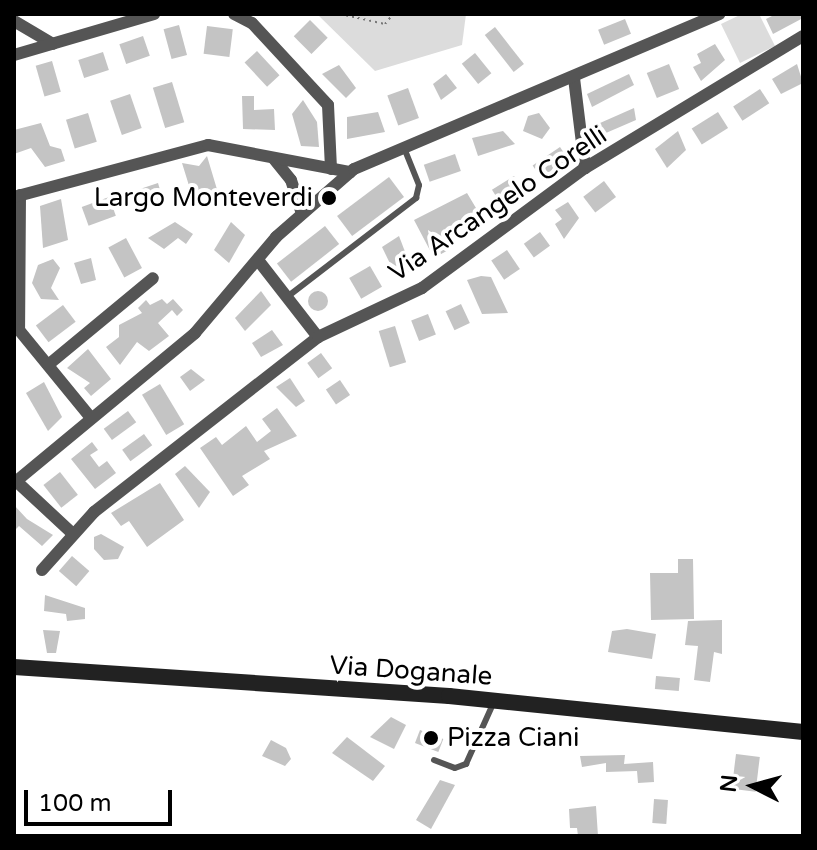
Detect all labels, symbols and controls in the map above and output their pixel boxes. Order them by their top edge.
street label: Via Arcangelo Corelli [383,119,613,289]
place label: Largo Monteverdi [94,182,313,214]
marker: Largo Monteverdi [320,189,338,207]
street label: Via Doganale [329,650,493,692]
place label: Pizza Ciani [447,722,579,754]
marker: Pizza Ciani [422,729,440,747]
north arrow [713,746,793,826]
text: N [715,773,743,794]
scale bar [28,774,176,824]
text: 100 m [38,789,112,818]

